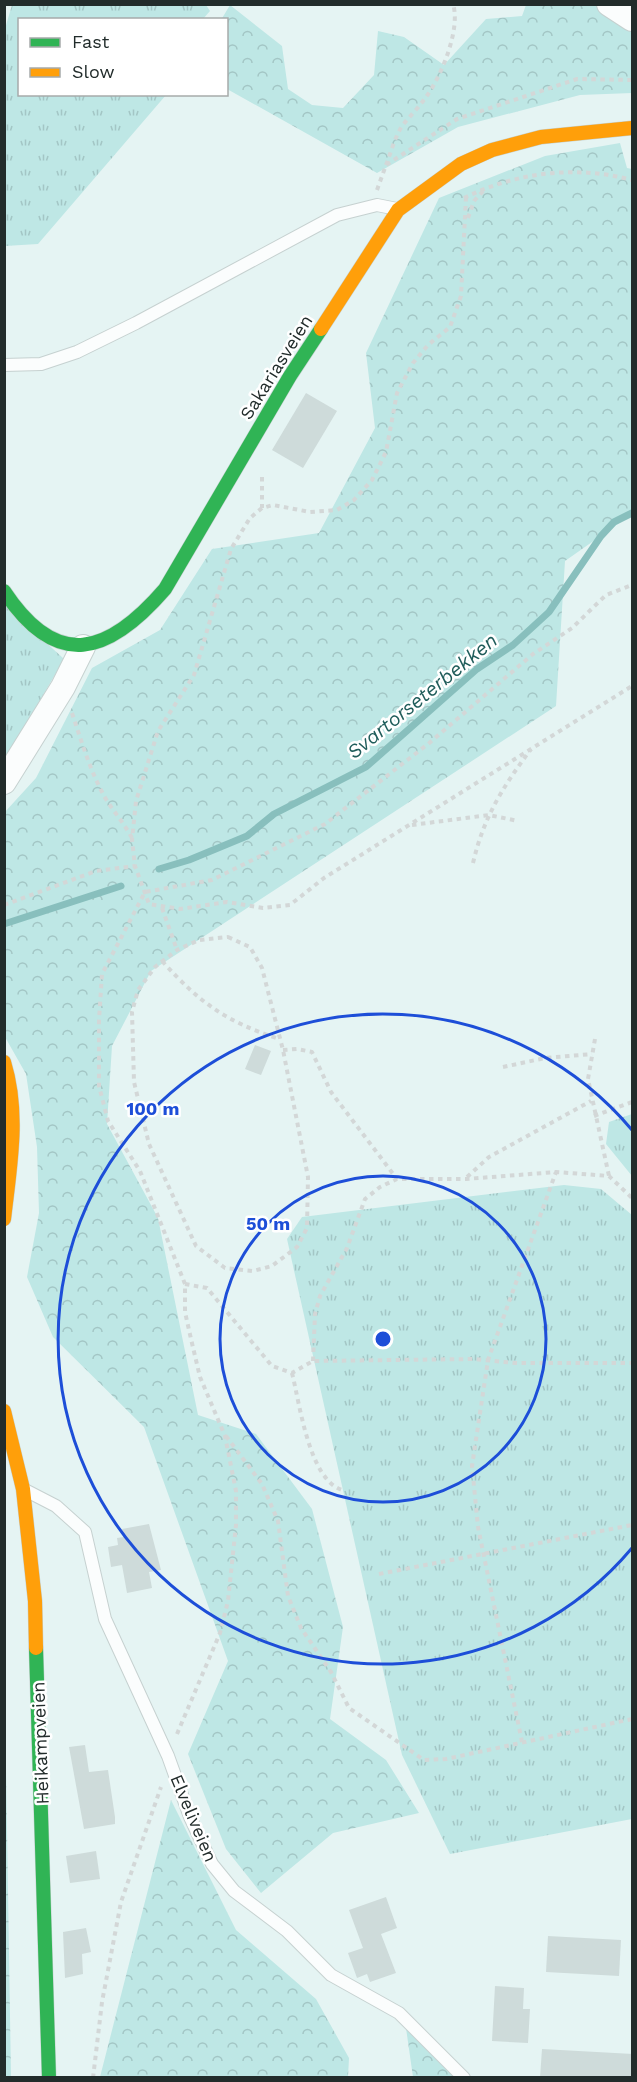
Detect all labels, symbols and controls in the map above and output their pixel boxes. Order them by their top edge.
legend [18,18,228,96]
text: Fast [72,31,110,52]
text: Slow [72,61,115,82]
street label: Sakariasveien [235,311,317,423]
water label: Svartorseterbekken [342,628,502,764]
text: 100 m [126,1098,180,1119]
text: 50 m [246,1213,290,1234]
centre of rings [373,1329,393,1349]
street label: Heikampveien [27,1681,53,1805]
street label: Elveliveien [166,1771,222,1865]

